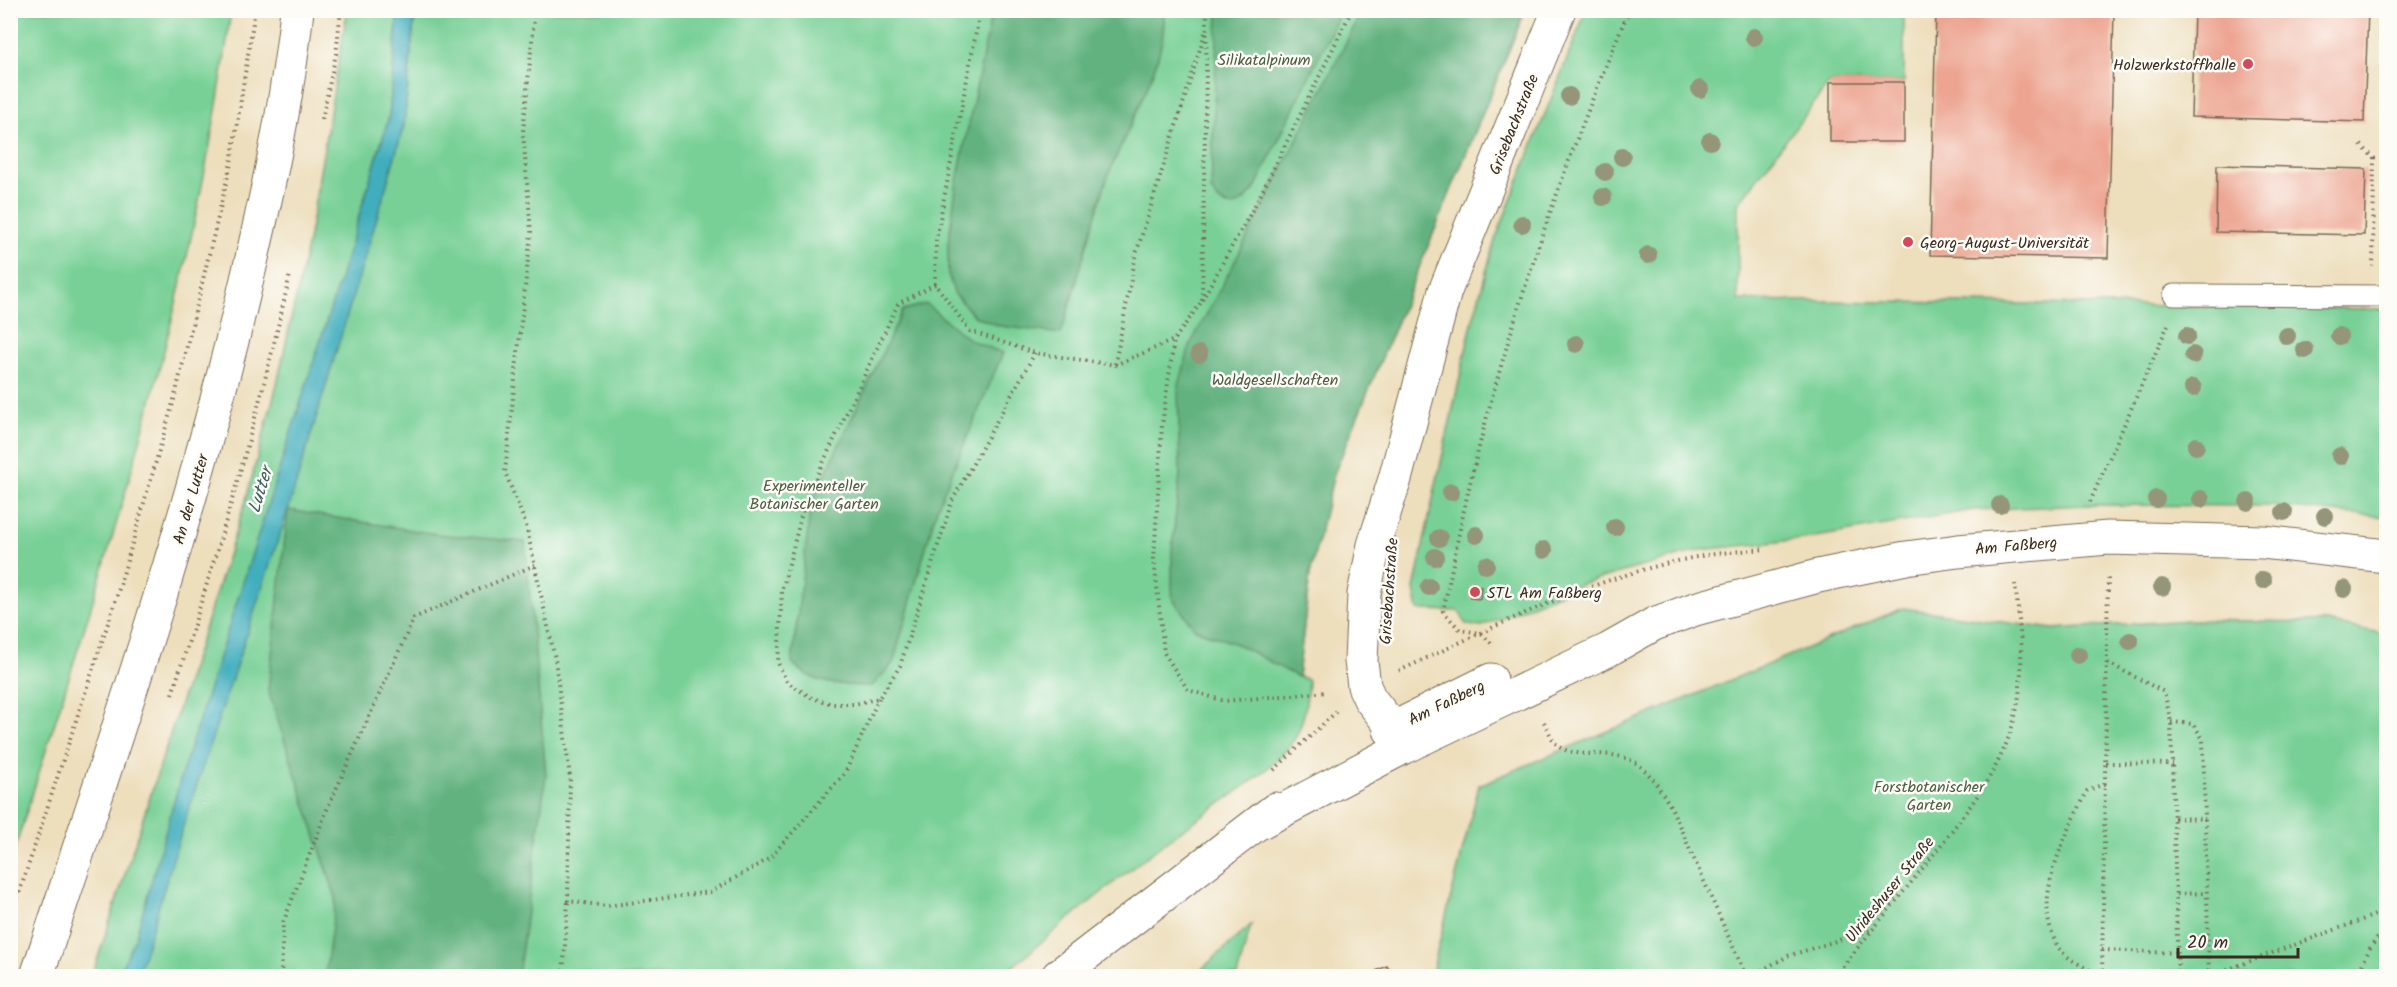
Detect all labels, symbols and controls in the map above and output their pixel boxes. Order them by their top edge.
park label: Silikatalpinum [1217,48,1311,73]
place label: Holzwerkstoffhalle [2113,53,2236,78]
marker: Holzwerkstoffhalle [2241,57,2255,71]
street label: Grisebachstraße [1483,70,1546,179]
place label: Georg-August-Universität [1920,231,2090,256]
marker: Georg-August-Universität [1901,235,1915,249]
park label: Waldgesellschaften [1212,368,1338,393]
street label: An der Lutter [167,450,217,548]
water label: Lutter [241,460,283,517]
park label: Experimenteller Botanischer Garten [749,474,879,517]
street label: Am Faßberg [1974,530,2058,563]
street label: Grisebachstraße [1373,537,1406,645]
place label: STL Am Faßberg [1487,581,1602,606]
marker: STL Am Faßberg [1468,585,1482,599]
street label: Am Faßberg [1404,674,1489,733]
park label: Forstbotanischer Garten [1874,775,1986,818]
street label: Ulrideshuser Straße [1839,831,1941,949]
scale bar [2178,921,2298,959]
text: 20 m [2187,929,2228,958]

